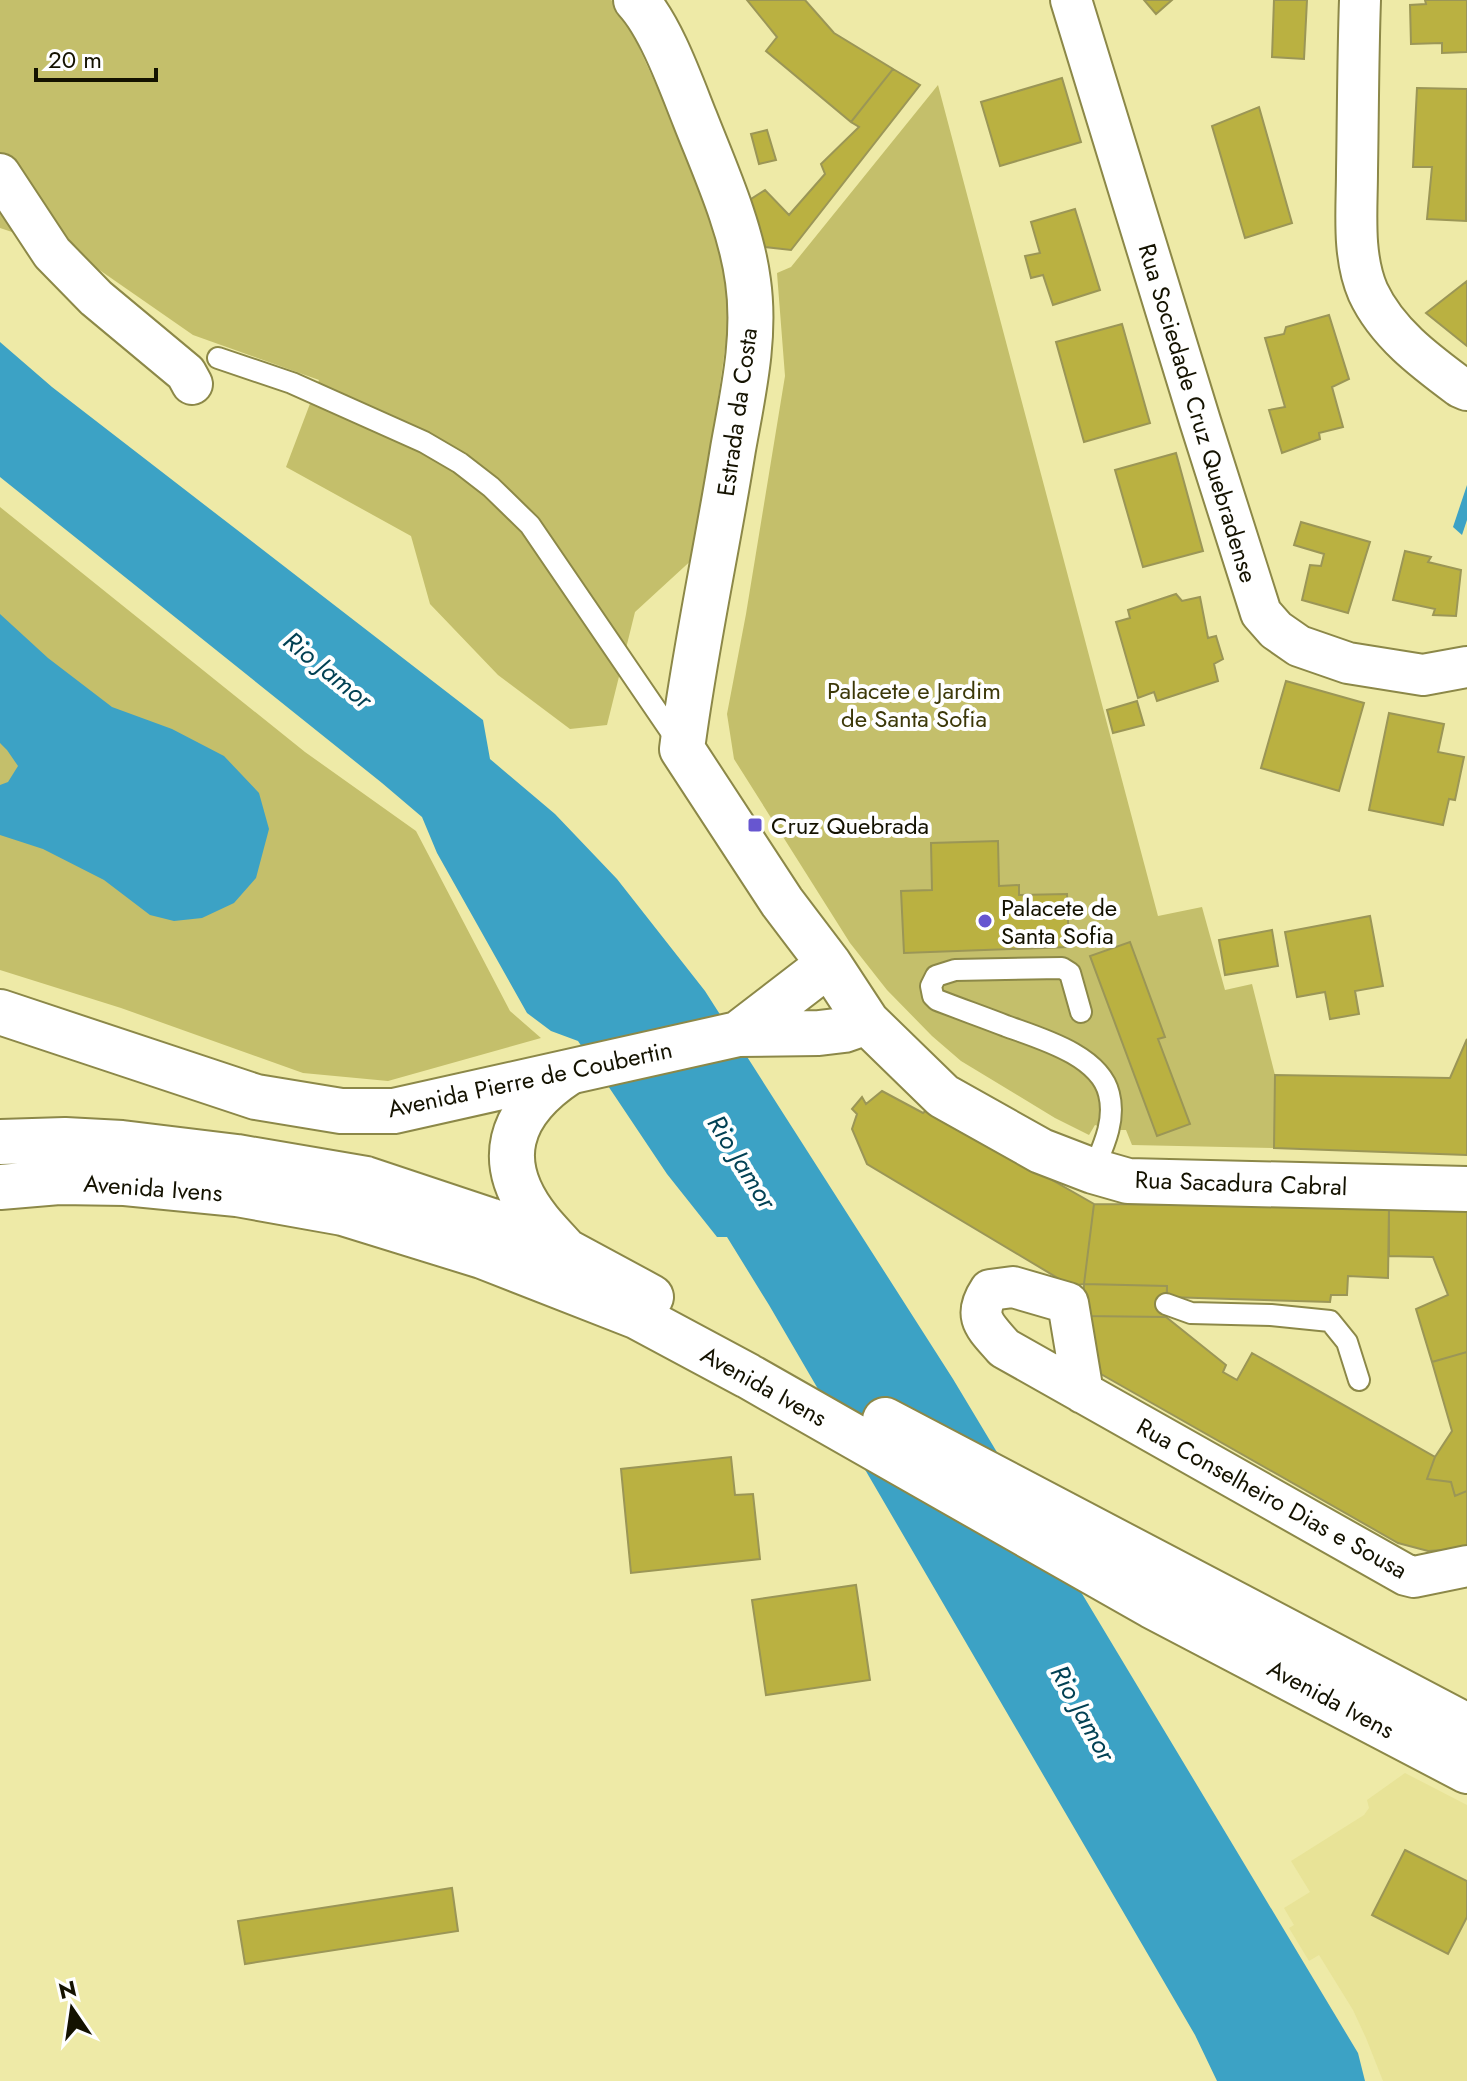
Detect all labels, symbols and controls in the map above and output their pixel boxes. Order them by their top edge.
scale bar [36,32,156,82]
text: 20 m [48,42,102,77]
street label: Rua Sociedade Cruz Quebradense [1130,239,1266,587]
street label: Estrada da Costa [708,325,766,499]
water label: Rio Jamor [275,622,382,719]
park label: Palacete e Jardim de Santa Sofia [827,673,1001,736]
place label: Cruz Quebrada [771,808,929,843]
marker: Cruz Quebrada [746,816,764,834]
place label: Palacete de Santa Sofia [1001,890,1117,953]
marker: Palacete de Santa Sofia [976,912,994,930]
street label: Avenida Pierre de Coubertin [384,1032,676,1126]
water label: Rio Jamor [698,1107,787,1218]
street label: Rua Sacadura Cabral [1134,1162,1348,1204]
street label: Avenida Ivens [82,1166,224,1210]
street label: Avenida Ivens [695,1337,833,1435]
street label: Rua Conselheiro Dias e Sousa [1130,1409,1414,1587]
street label: Avenida Ivens [1261,1651,1401,1747]
water label: Rio Jamor [1041,1658,1126,1769]
north arrow [32,1969,112,2049]
text: N [55,1972,80,2007]

